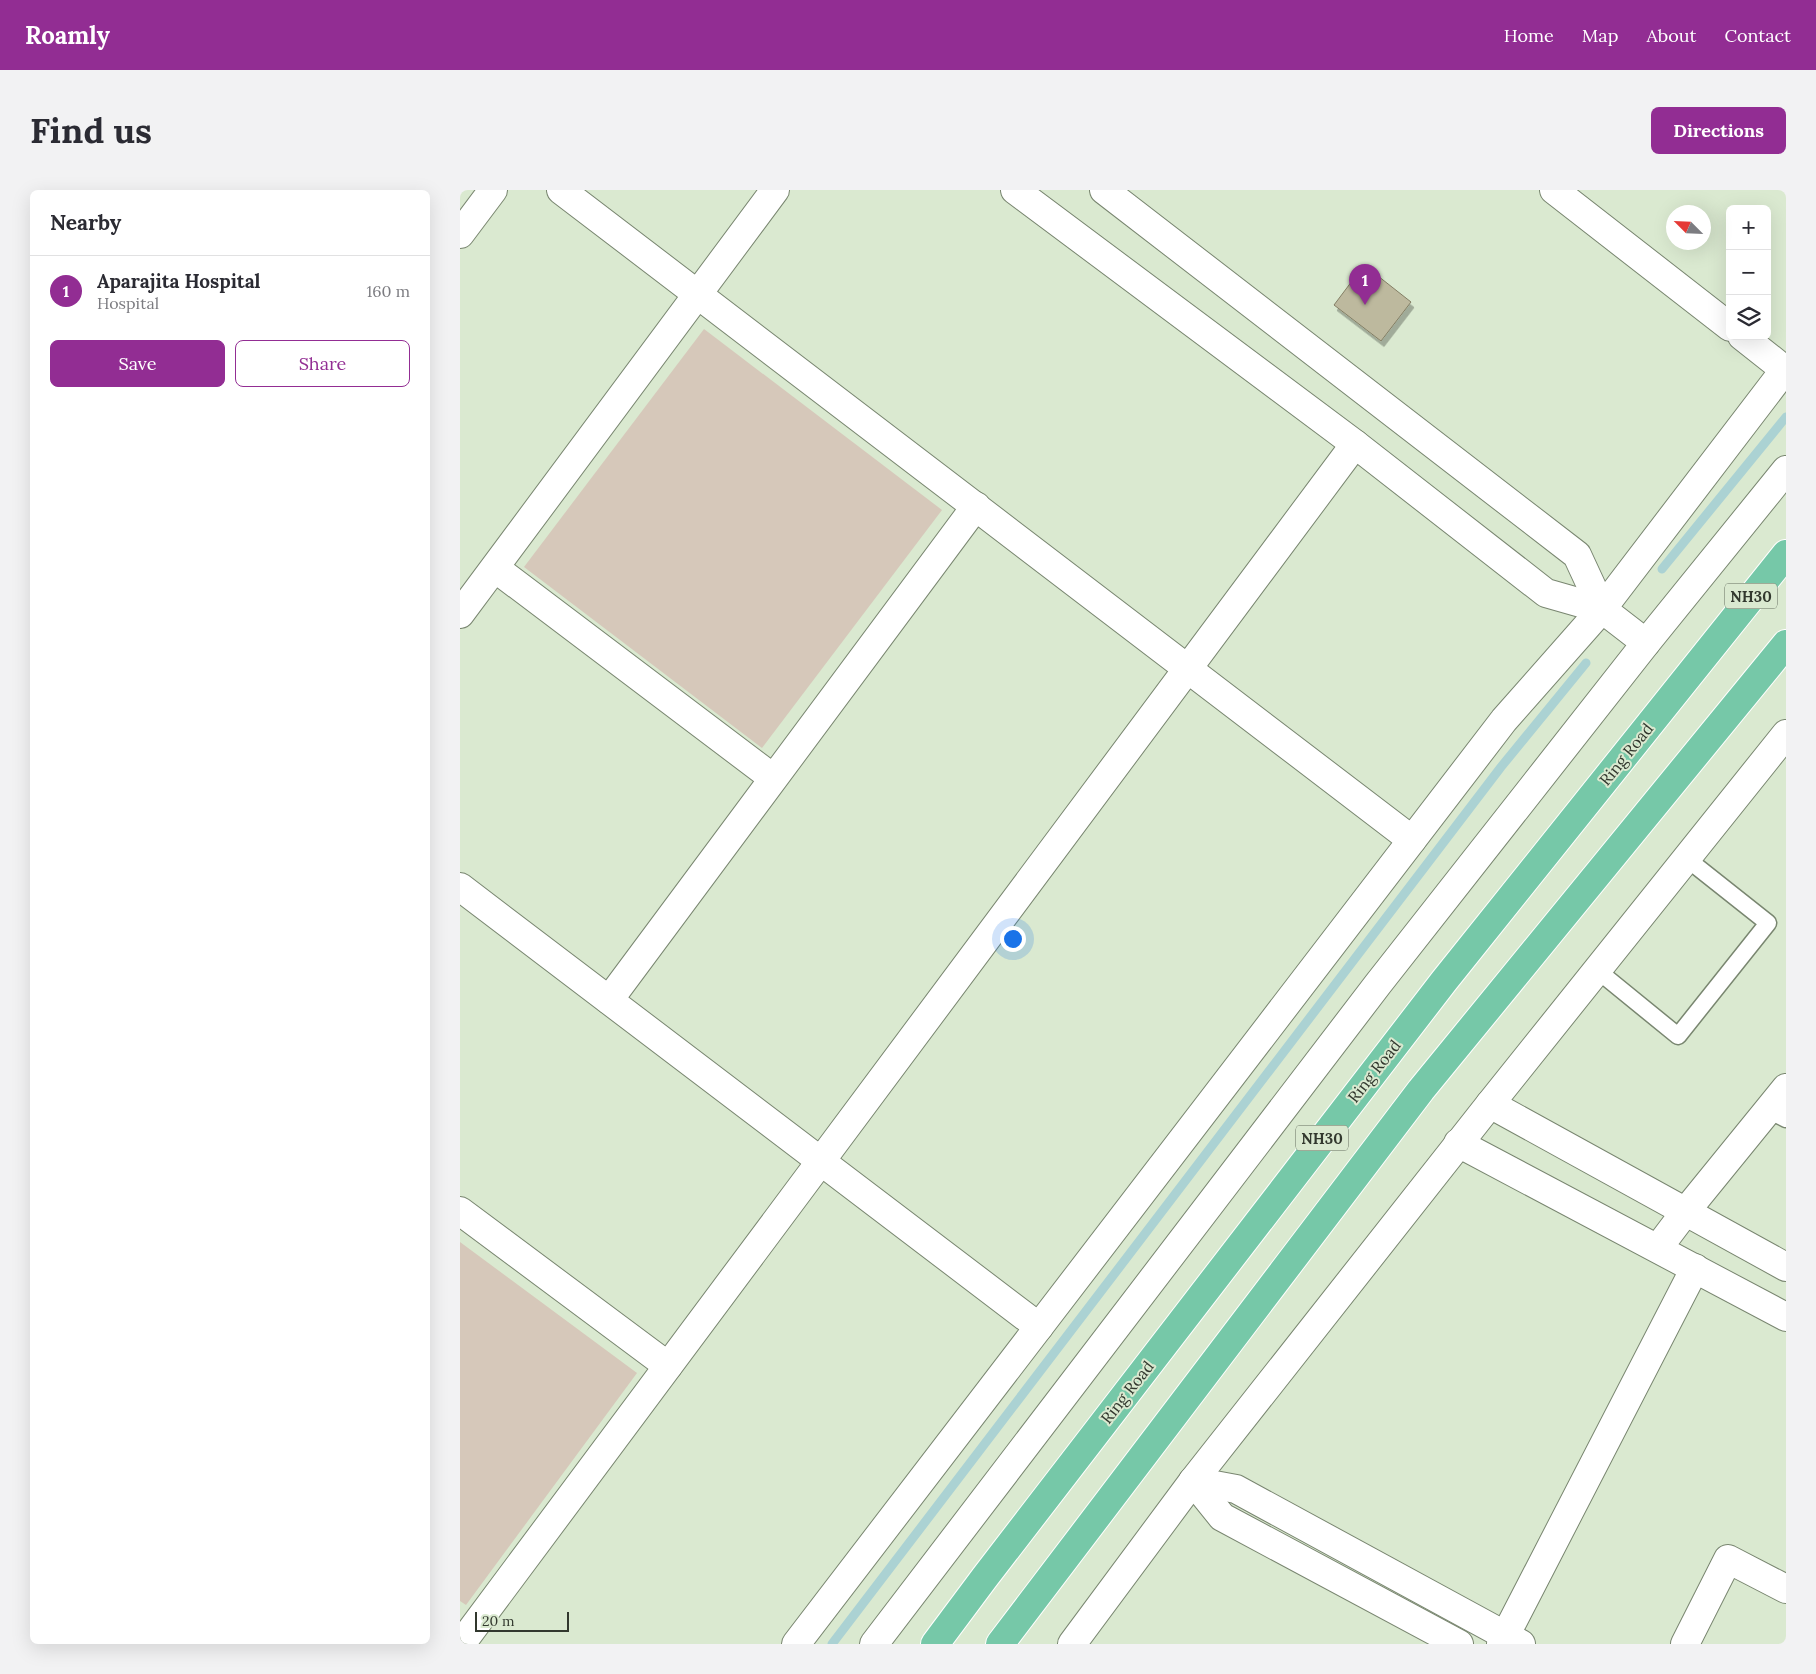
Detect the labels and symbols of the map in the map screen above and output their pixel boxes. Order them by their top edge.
north arrow [1666,205,1711,250]
pin: 1 [1349,264,1381,305]
road number: NH30 [1725,584,1777,608]
street label: Ring Road [1595,718,1657,789]
your location [1000,926,1026,952]
street label: Ring Road [1343,1035,1405,1106]
road number: NH30 [1296,1126,1348,1150]
street label: Ring Road [1096,1356,1158,1427]
scale bar [475,1609,569,1632]

